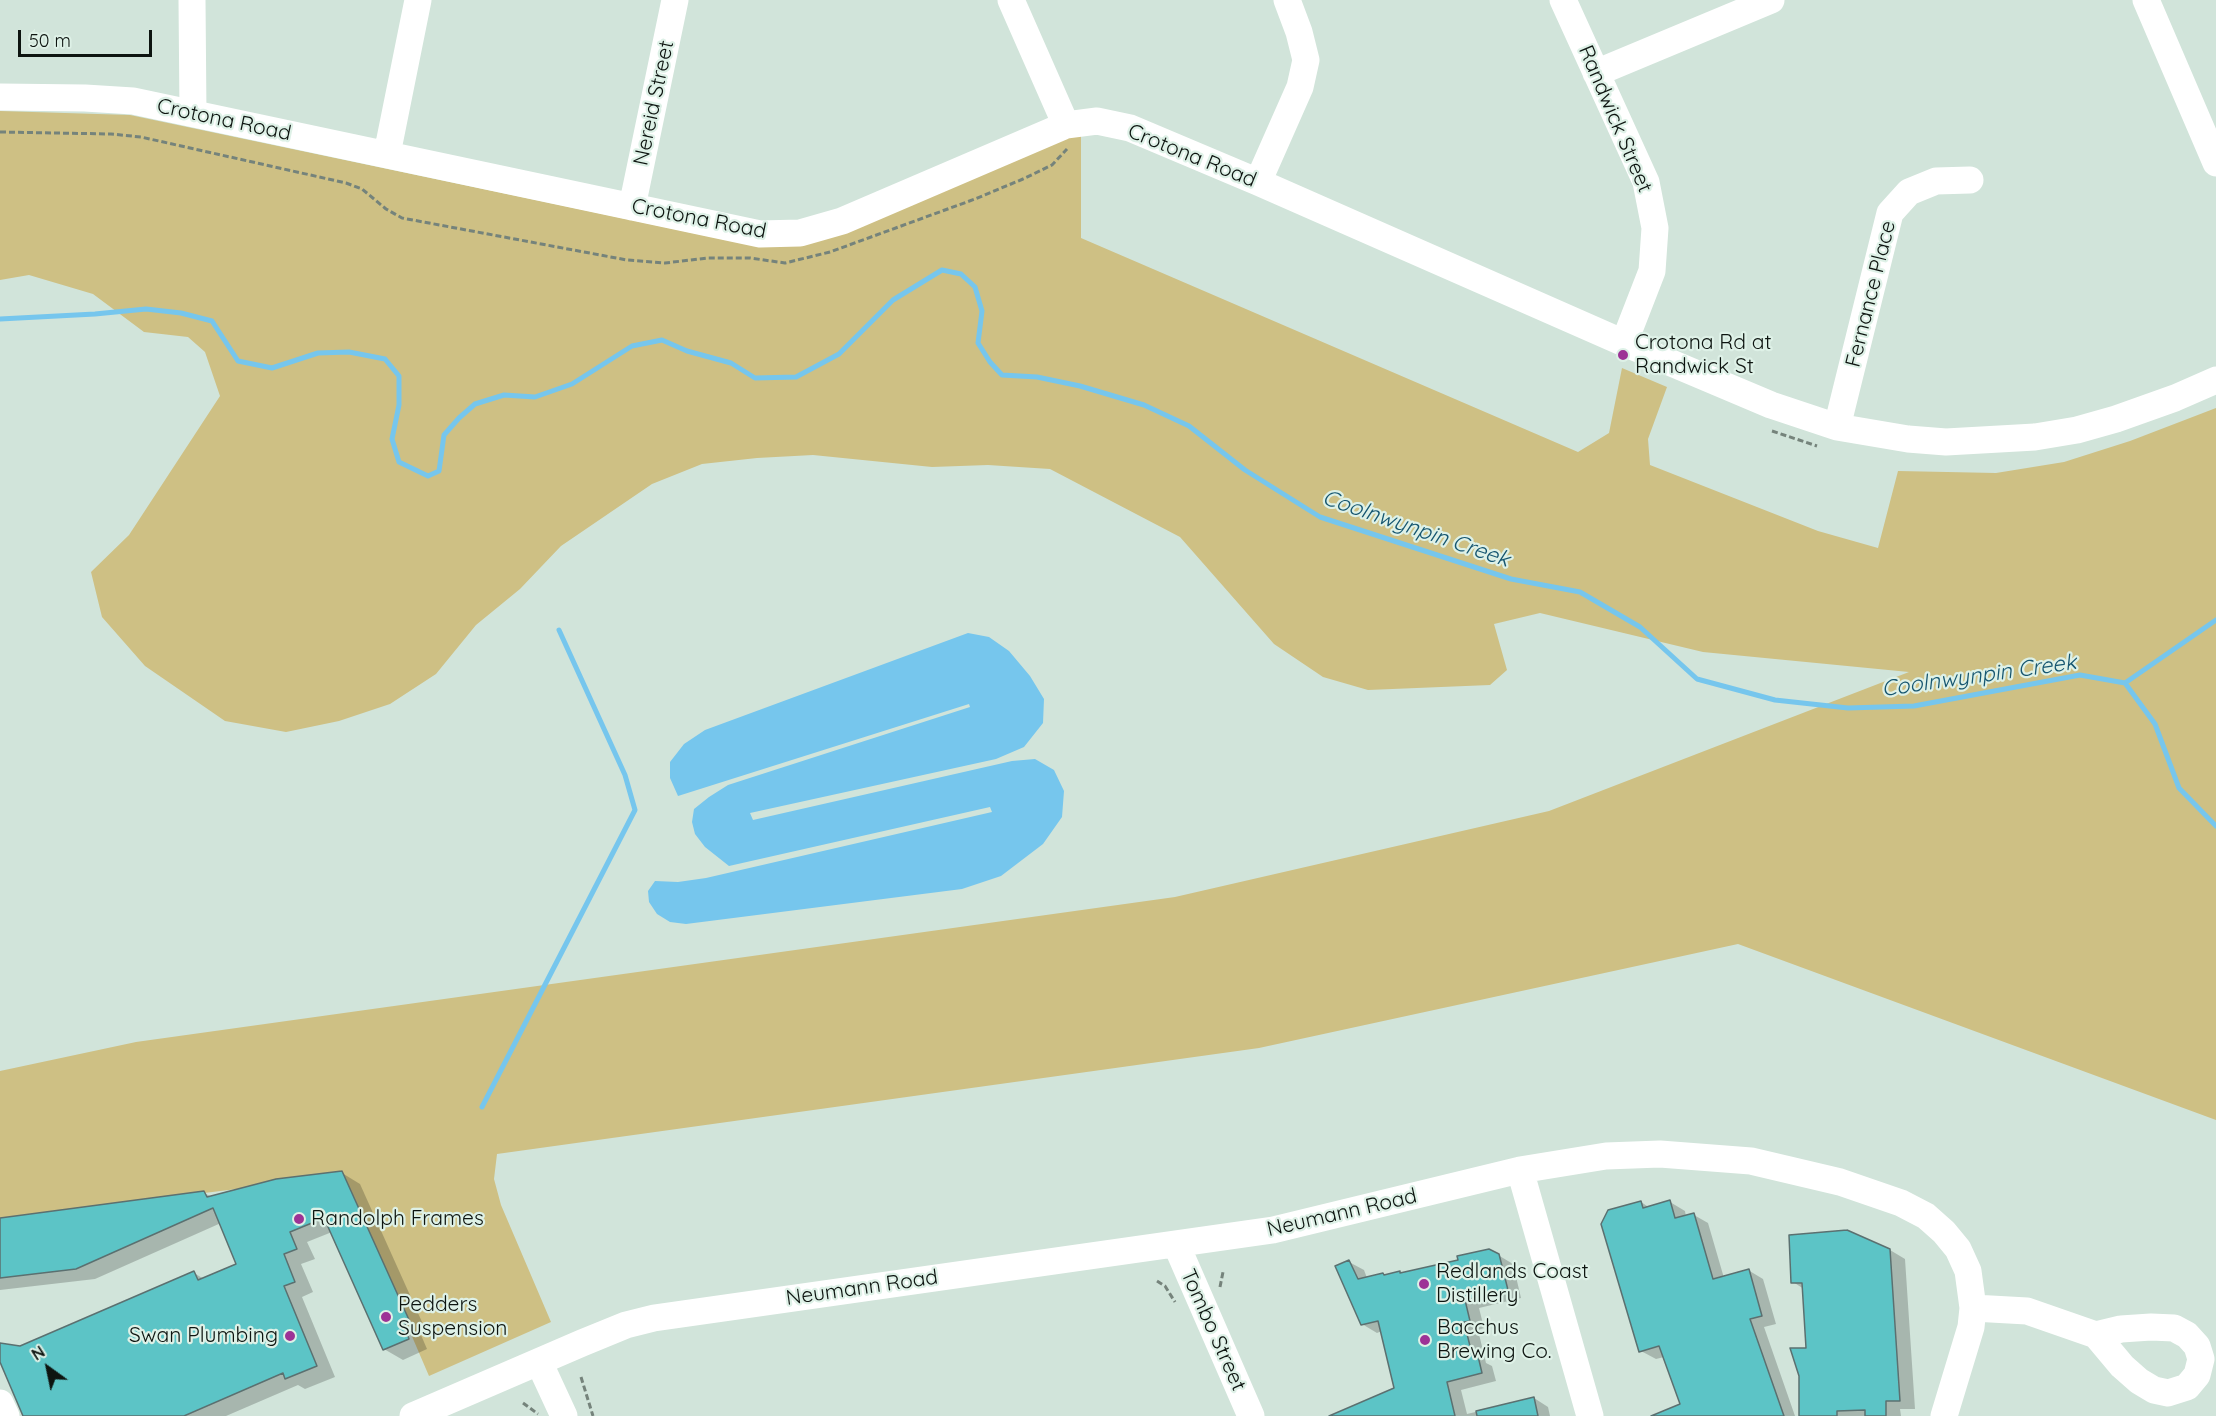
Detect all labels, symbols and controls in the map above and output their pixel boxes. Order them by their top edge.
scale bar [21,18,154,56]
text: 50 m [29,29,71,52]
street label: Nereid Street [628,38,680,168]
street label: Randwick Street [1573,42,1657,196]
street label: Crotona Road [155,93,293,147]
street label: Crotona Road [1124,119,1260,193]
street label: Crotona Road [630,194,768,244]
street label: Fernance Place [1841,218,1901,370]
place label: Crotona Rd at Randwick St [1635,330,1772,380]
marker: Crotona Rd at Randwick St [1616,348,1630,362]
water label: Coolnwynpin Creek [1319,485,1513,573]
water label: Coolnwynpin Creek [1880,649,2078,703]
street label: Neumann Road [1265,1184,1419,1242]
place label: Randolph Frames [311,1206,484,1232]
marker: Randolph Frames [292,1212,306,1226]
place label: Redlands Coast Distillery [1436,1259,1589,1309]
street label: Neumann Road [784,1265,940,1311]
street label: Tombo Street [1175,1265,1251,1395]
marker: Redlands Coast Distillery [1417,1277,1431,1291]
place label: Pedders Suspension [398,1292,507,1342]
marker: Pedders Suspension [379,1310,393,1324]
place label: Bacchus Brewing Co. [1437,1315,1552,1365]
place label: Swan Plumbing [129,1323,278,1349]
marker: Swan Plumbing [283,1329,297,1343]
marker: Bacchus Brewing Co. [1418,1333,1432,1347]
north arrow [18,1338,78,1398]
text: N [28,1341,49,1364]

